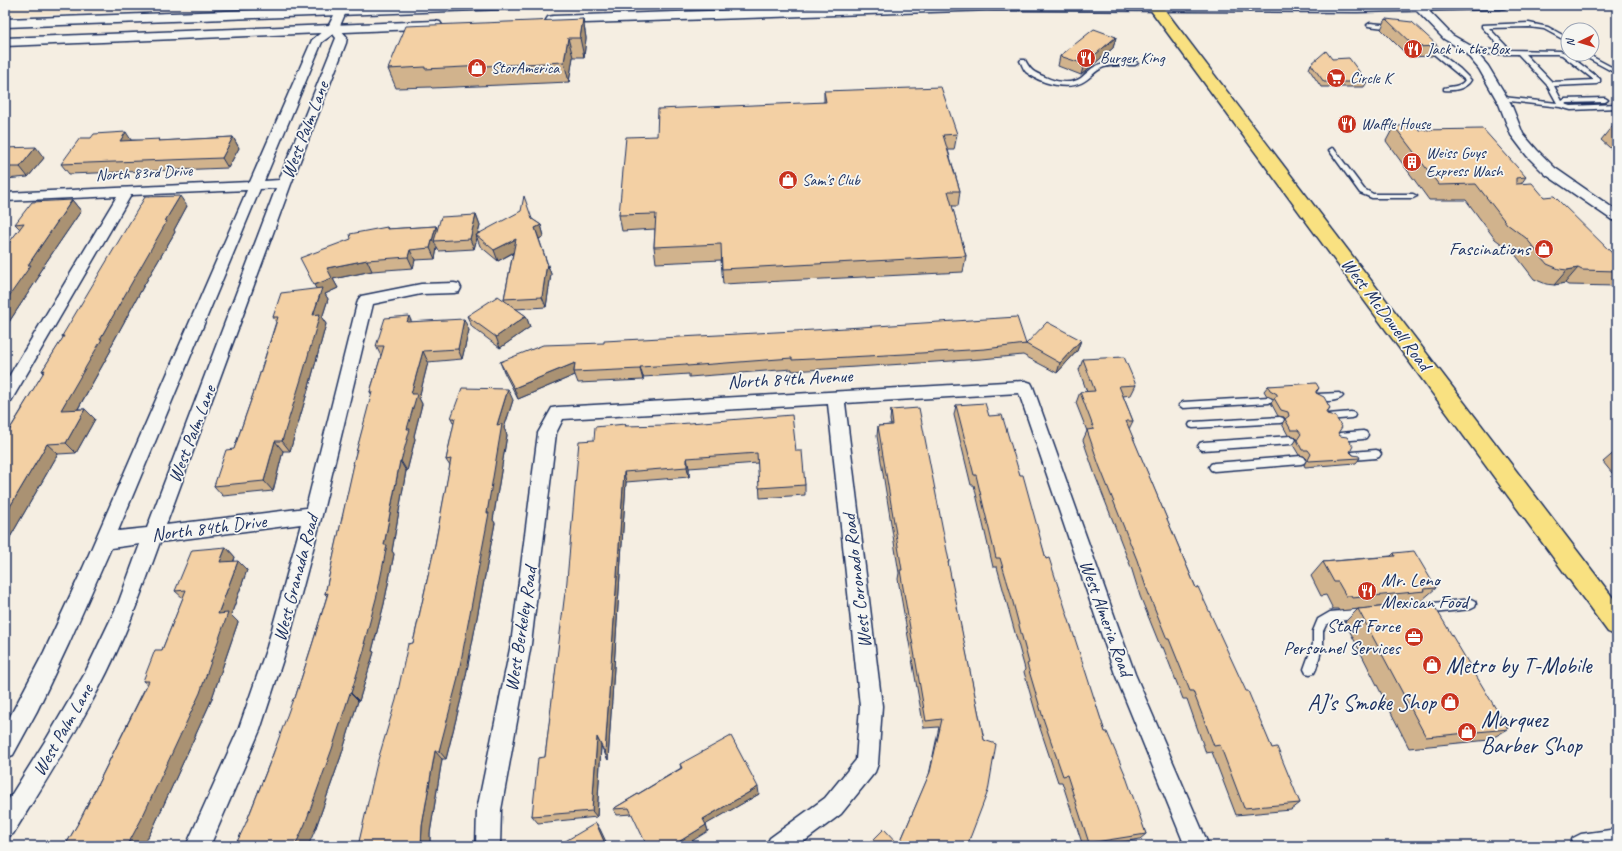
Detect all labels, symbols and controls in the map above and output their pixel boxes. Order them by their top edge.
north arrow [1560,22,1600,62]
text: N [1563,37,1577,47]
restaurant icon: Jack in the Box [1402,38,1424,60]
place label: Jack in the Box [1426,39,1511,59]
restaurant icon: Burger King [1075,47,1097,69]
place label: Burger King [1100,48,1166,68]
shop icon: StorAmerica [466,57,488,79]
place label: StorAmerica [491,58,560,78]
supermarket icon: Circle K [1325,67,1347,89]
place label: Circle K [1350,68,1395,88]
street label: West Palm Lane [276,76,335,182]
restaurant icon: Waffle House [1336,113,1358,135]
place label: Waffle House [1361,114,1432,134]
place label: Weiss Guys Express Wash [1426,143,1504,181]
building icon: Weiss Guys Express Wash [1401,151,1423,173]
street label: North 83rd Drive [95,160,194,186]
shop icon: Sam's Club [777,169,799,191]
place label: Sam's Club [802,170,861,190]
place label: Fascinations [1449,237,1532,261]
shop icon: Fascinations [1533,238,1555,260]
street label: West McDowell Road [1336,253,1438,378]
street label: North 84th Avenue [727,364,855,394]
street label: West Palm Lane [163,380,222,486]
street label: North 84th Drive [150,509,269,547]
street label: West Granada Road [268,510,325,644]
street label: West Coronado Road [837,510,877,649]
street label: West Almeria Road [1074,557,1139,683]
street label: West Berkeley Road [499,562,543,693]
place label: Mr. Leno Mexican Food [1381,568,1471,614]
restaurant icon: Mr. Leno Mexican Food [1356,580,1378,602]
place label: Staff Force Personnel Services [1283,614,1402,660]
office icon: Staff Force Personnel Services [1403,626,1425,648]
place label: Metro by T-Mobile [1446,651,1593,680]
shop icon: Metro by T-Mobile [1421,654,1443,676]
street label: West Palm Lane [27,678,100,780]
place label: AJ's Smoke Shop [1308,688,1437,717]
shop icon: AJ's Smoke Shop [1439,691,1461,713]
place label: Marquez Barber Shop [1481,705,1583,760]
shop icon: Marquez Barber Shop [1456,721,1478,743]

